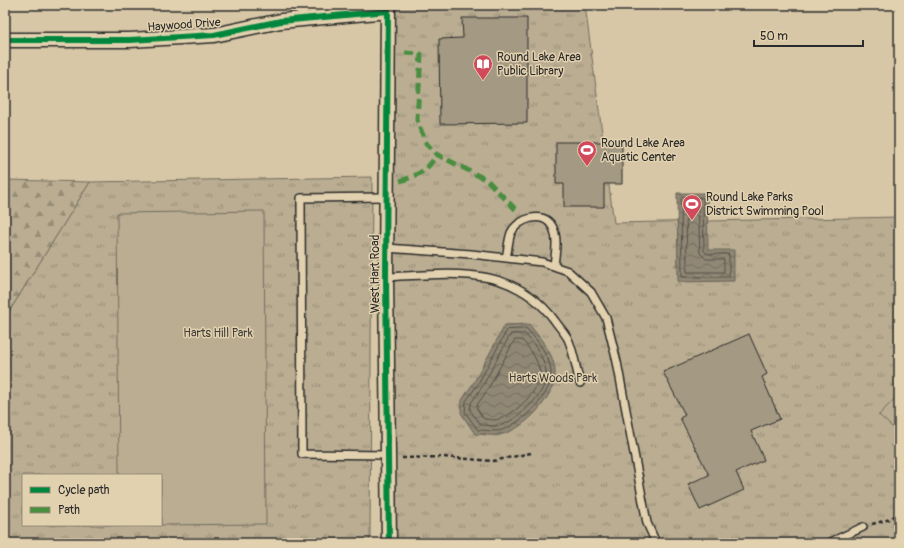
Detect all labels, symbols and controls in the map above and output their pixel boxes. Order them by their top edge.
street label: Haywood Drive [147,15,221,35]
scale bar [754,22,863,48]
text: 50 m [760,29,788,44]
place label: Round Lake Area Public Library [497,50,581,79]
library icon: Round Lake Area Public Library [472,53,494,81]
place label: Round Lake Area Aquatic Center [601,136,685,165]
sports icon: Round Lake Area Aquatic Center [576,139,598,167]
place label: Round Lake Parks District Swimming Pool [706,190,824,219]
sports icon: Round Lake Parks District Swimming Pool [681,193,703,221]
street label: West Hart Road [368,235,383,313]
park label: Harts Hill Park [183,326,253,341]
park label: Harts Woods Park [509,371,597,386]
legend [22,474,162,526]
text: Cycle path [58,483,110,498]
text: Path [58,503,80,518]

